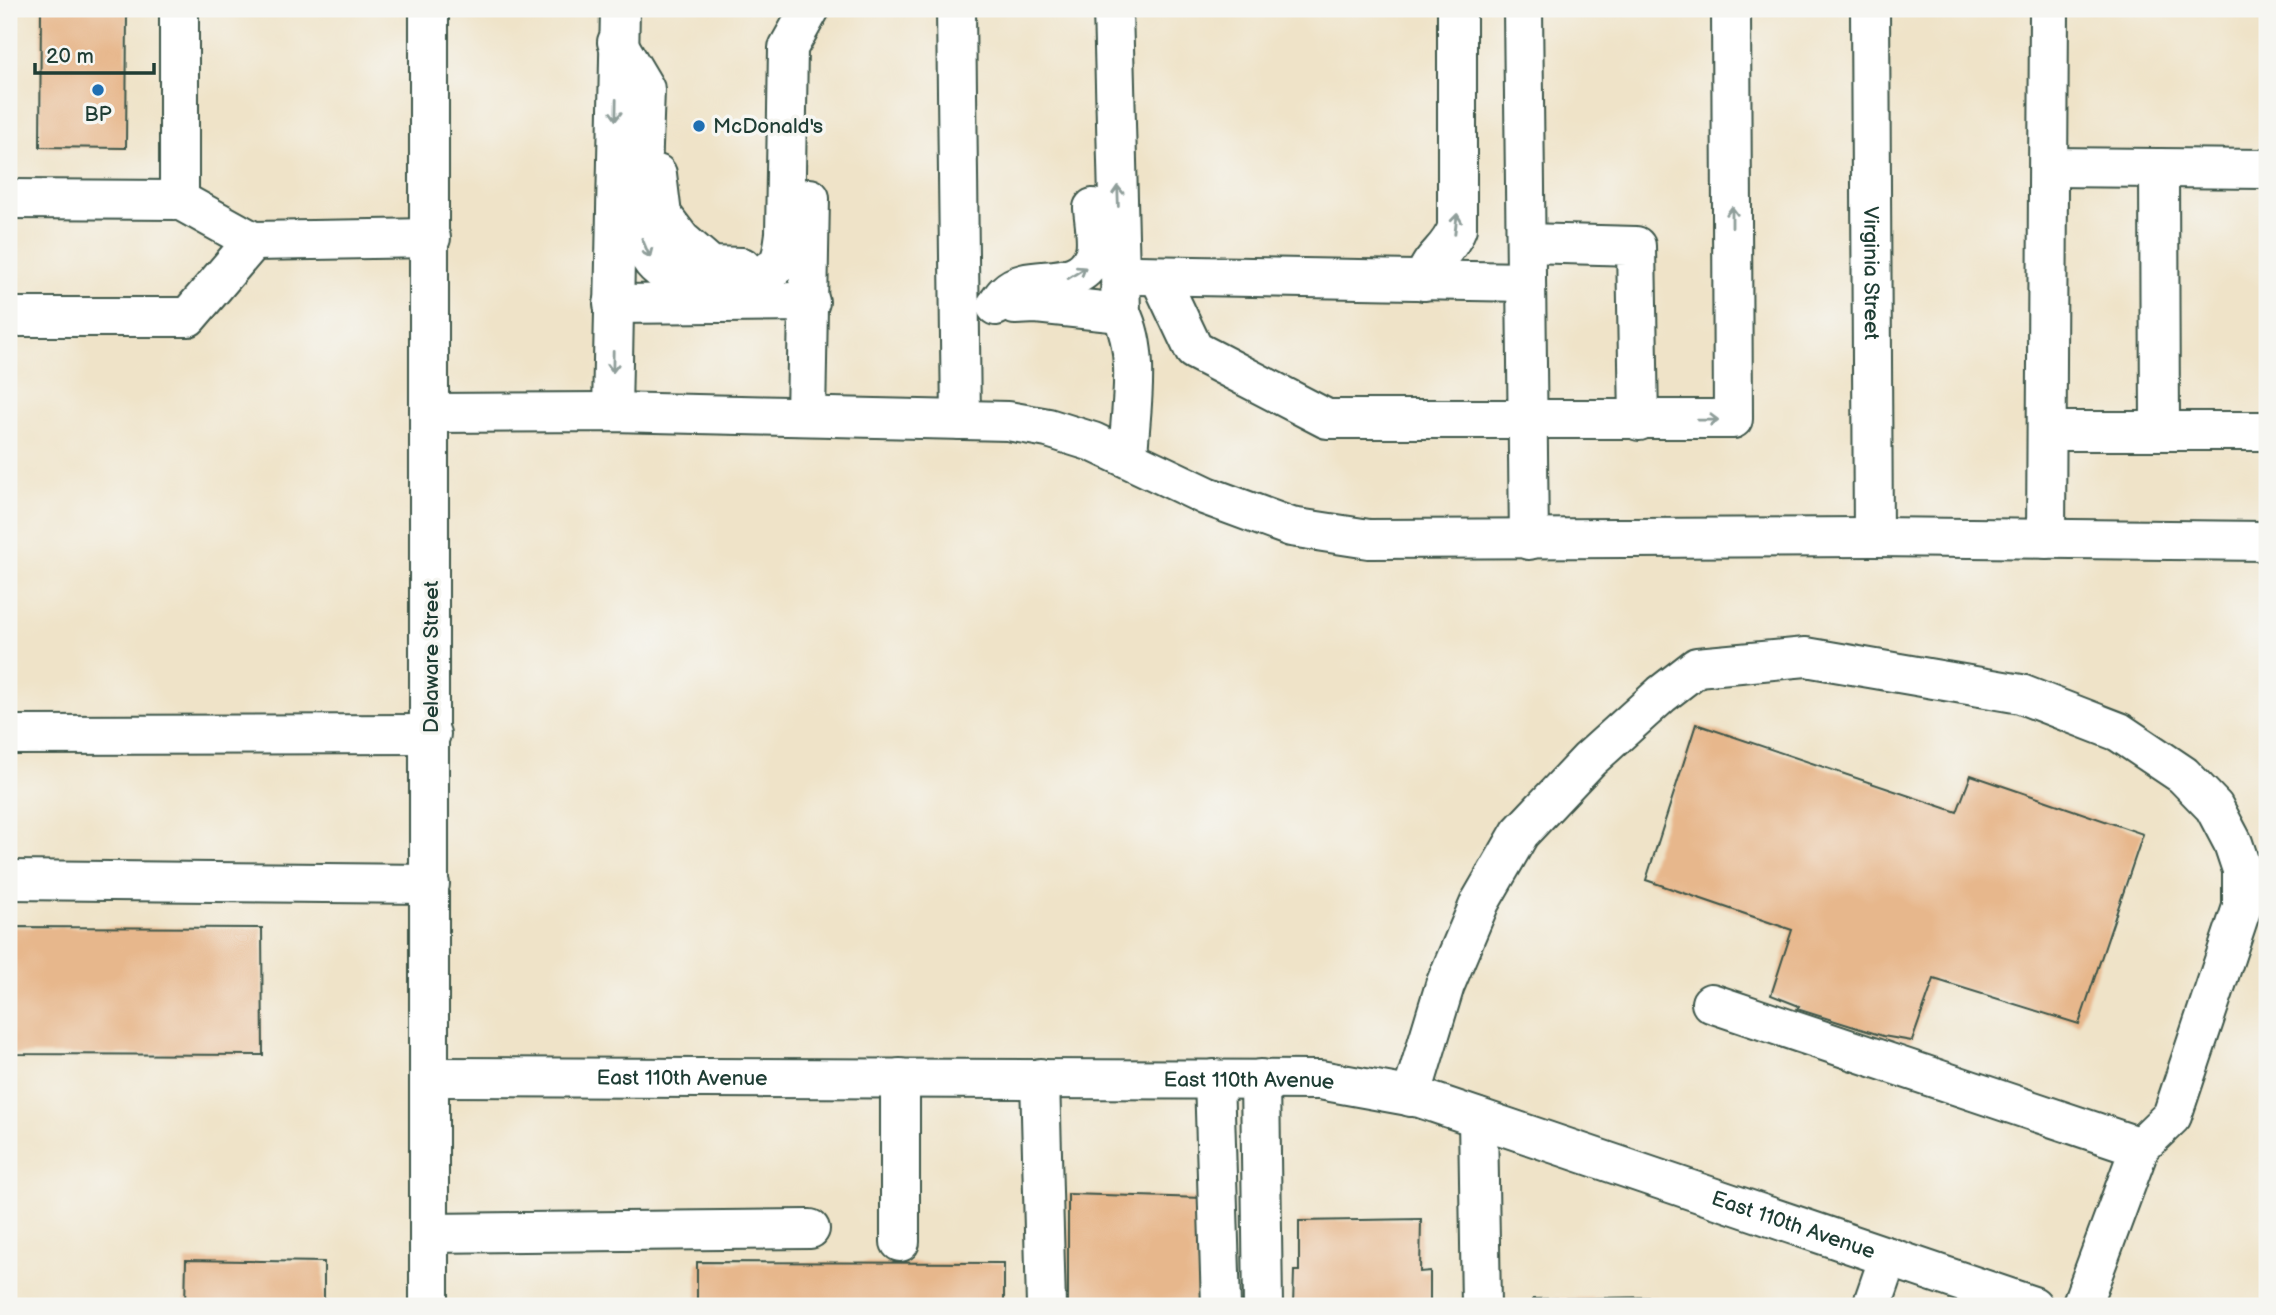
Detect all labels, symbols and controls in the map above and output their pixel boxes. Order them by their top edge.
scale bar [35,32,154,76]
text: 20 m [46,44,94,69]
marker: BP [90,82,106,98]
one-way arrow [610,98,623,121]
place label: BP [84,102,112,127]
place label: McDonald's [713,114,823,139]
marker: McDonald's [691,118,707,134]
one-way arrow [1112,185,1125,208]
one-way arrow [1725,206,1739,229]
street label: Virginia Street [1858,206,1884,340]
one-way arrow [1449,213,1462,236]
one-way arrow [641,237,654,258]
one-way arrow [1067,265,1086,280]
one-way arrow [606,350,619,373]
one-way arrow [1696,413,1719,426]
street label: Delaware Street [419,580,444,733]
street label: East 110th Avenue [596,1066,768,1091]
street label: East 110th Avenue [1163,1067,1336,1095]
street label: East 110th Avenue [1708,1186,1878,1265]

